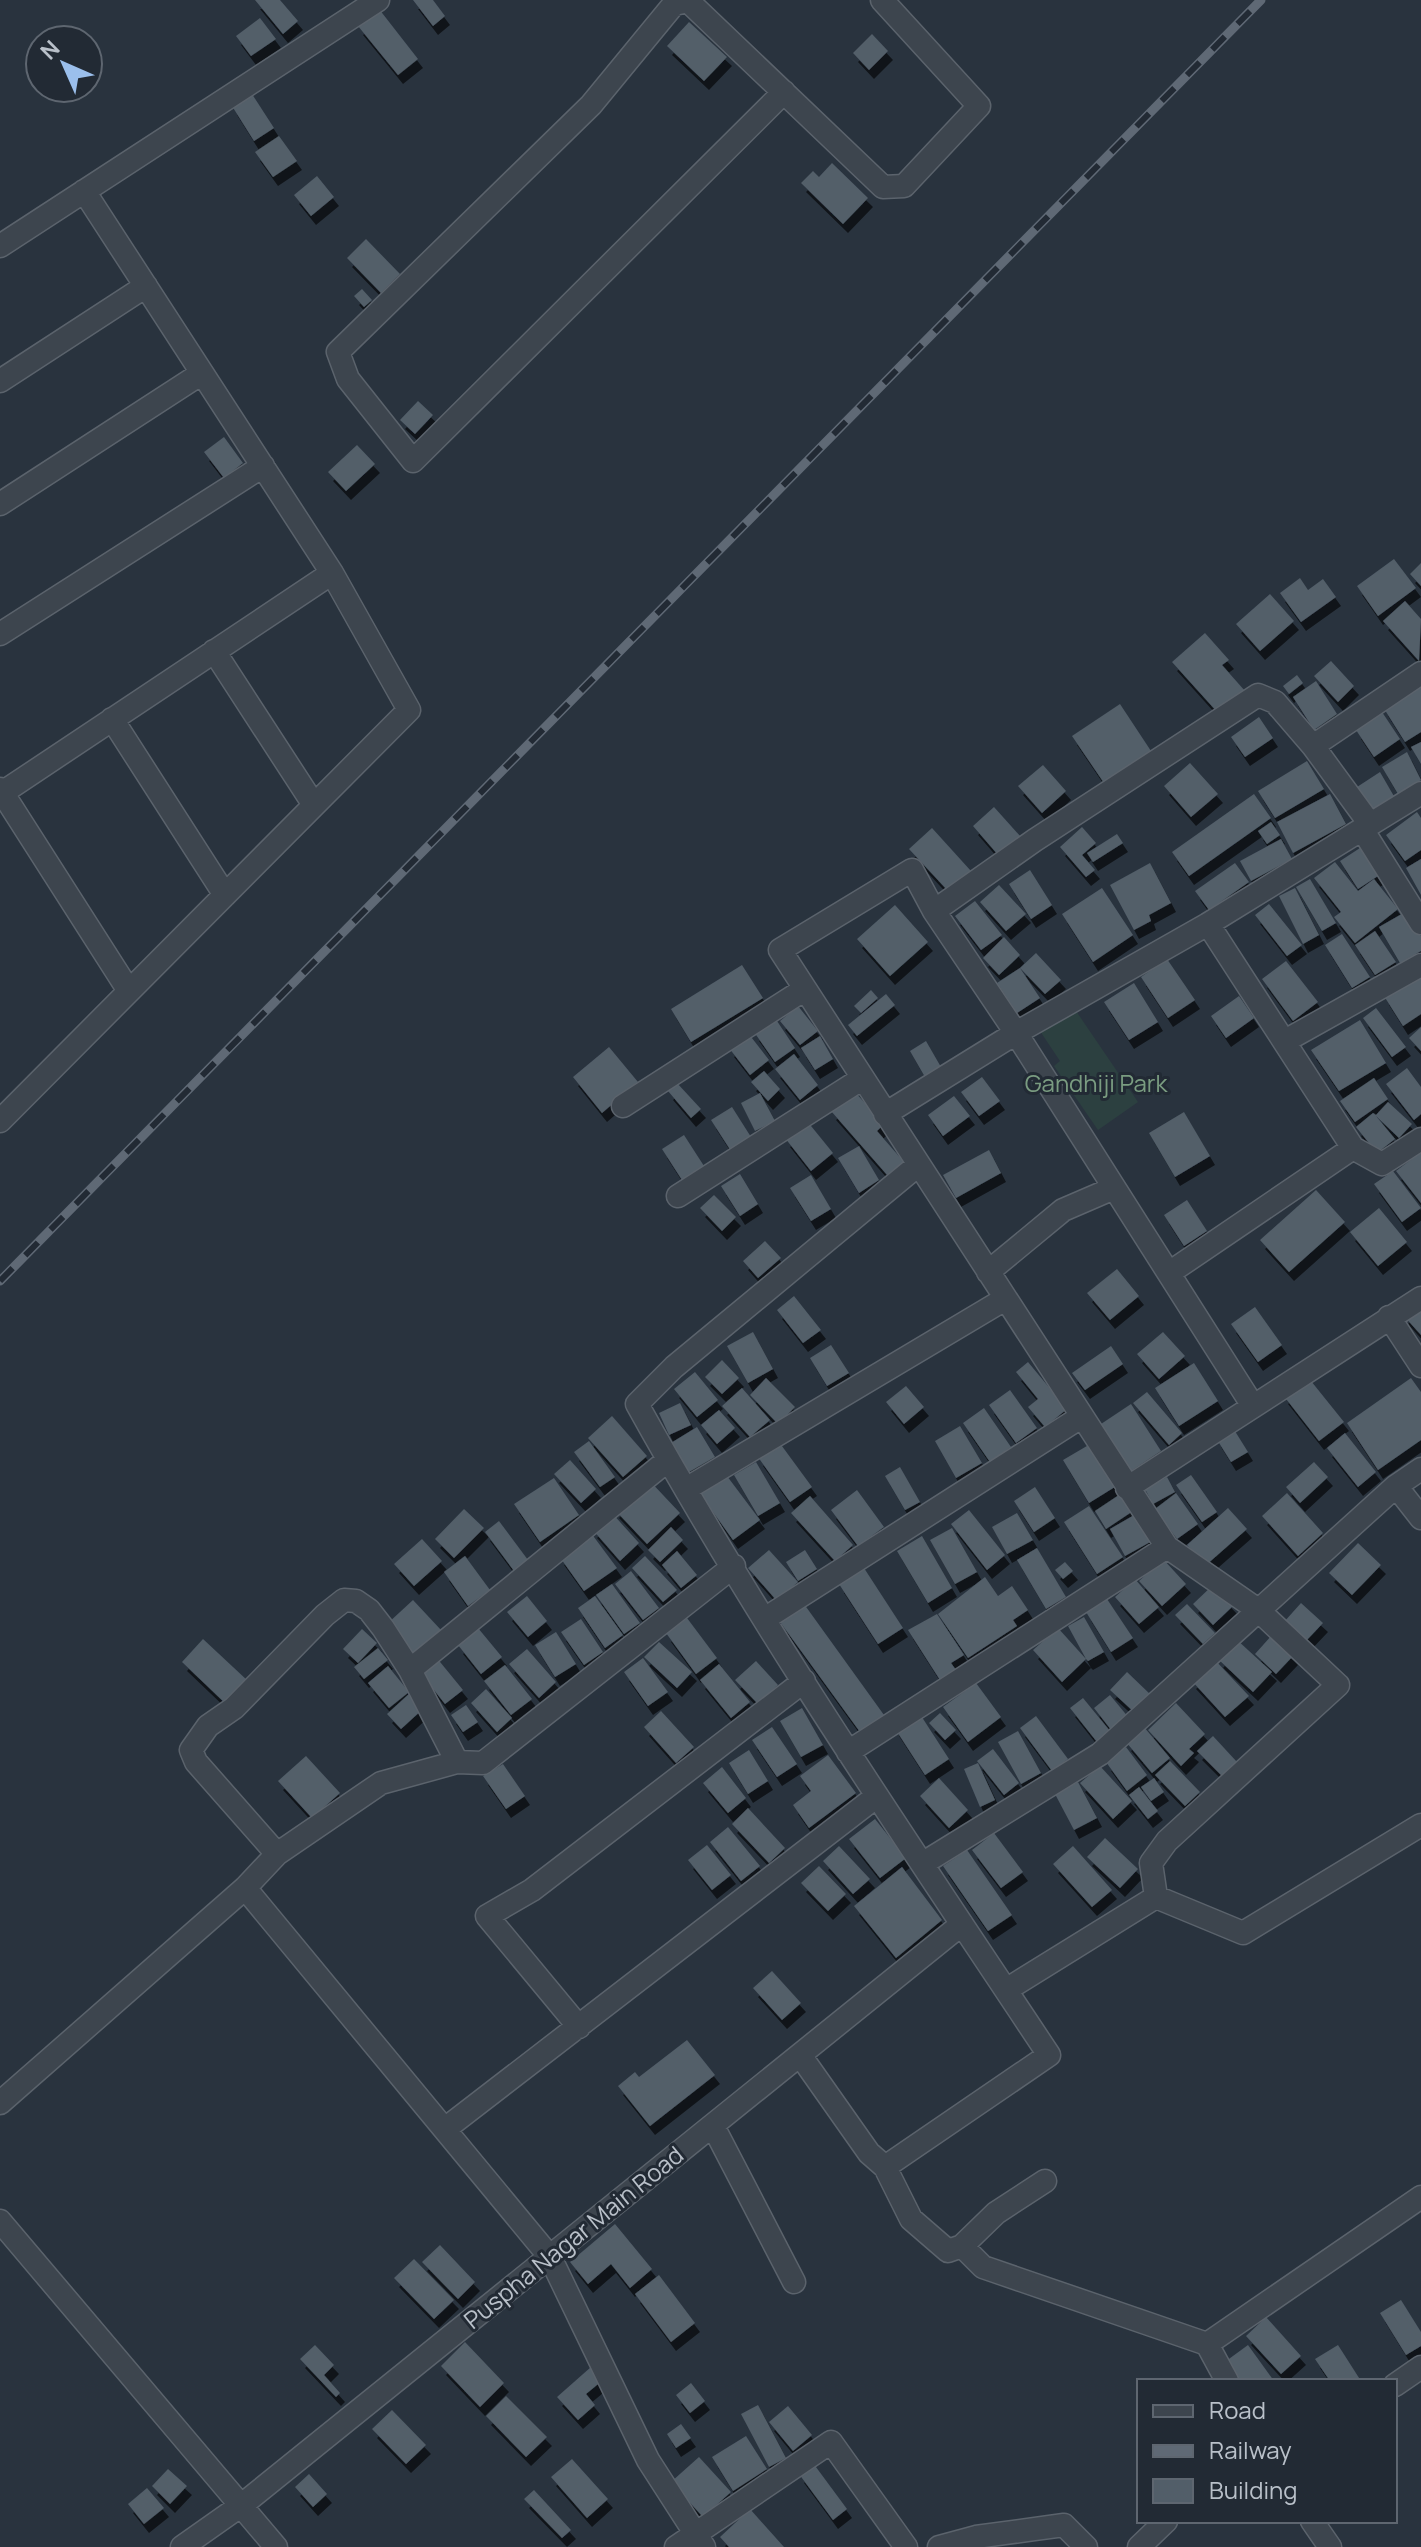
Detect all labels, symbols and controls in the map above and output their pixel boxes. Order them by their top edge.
north arrow [24,24,104,104]
text: N [34,34,66,66]
park label: Gandhiji Park [1025,1066,1168,1099]
street label: Puspha Nagar Main Road [456,2138,690,2336]
legend [1137,2379,1397,2523]
text: Road [1209,2393,1266,2426]
text: Railway [1209,2433,1292,2466]
text: Building [1209,2473,1297,2506]

